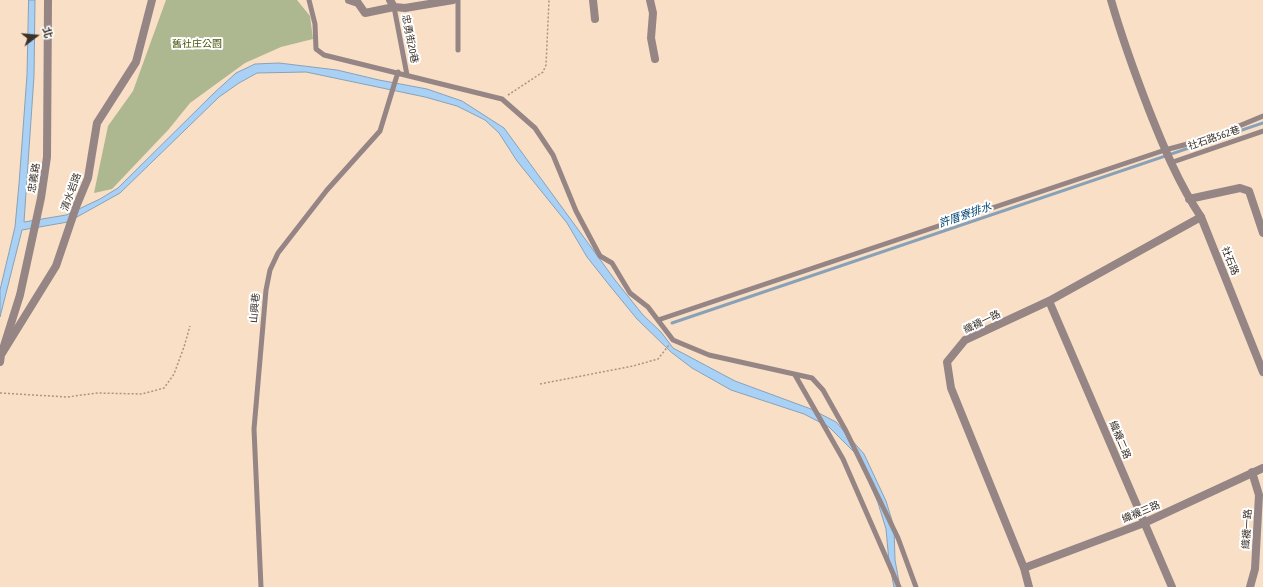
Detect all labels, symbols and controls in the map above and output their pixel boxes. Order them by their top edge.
street label: 忠勇街20巷 [399,14,421,64]
north arrow [16,16,56,56]
text: 北 [40,26,55,40]
park label: 舊社庄公園 [172,38,222,50]
street label: 社石路562巷 [1186,124,1242,152]
street label: 忠義路 [26,162,42,194]
street label: 清水岩路 [59,171,83,213]
water label: 許厝寮排水 [937,200,993,230]
street label: 社石路 [1219,245,1241,277]
street label: 山興巷 [248,293,262,323]
street label: 織襪一路 [961,308,1003,336]
street label: 織襪二路 [1107,419,1133,461]
street label: 織襪三路 [1120,499,1162,525]
street label: 織襪一路 [1240,509,1254,549]

